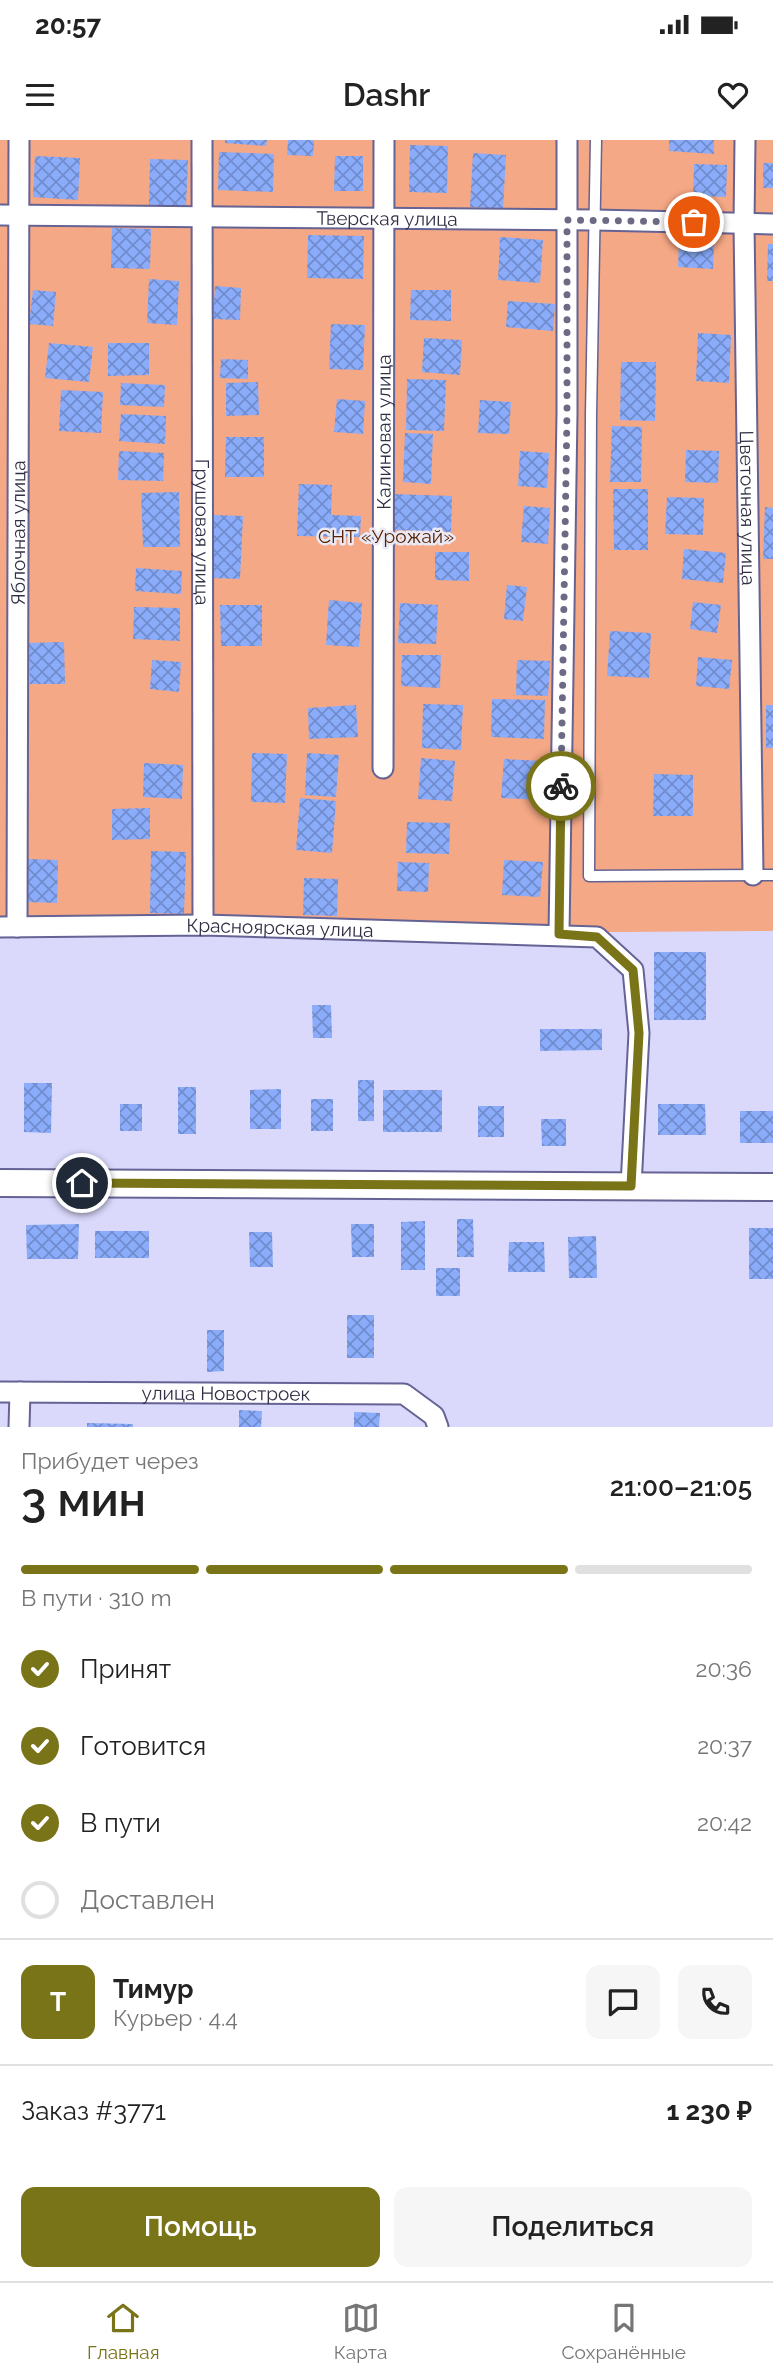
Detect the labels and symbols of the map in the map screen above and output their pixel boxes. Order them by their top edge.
pin [664,192,724,252]
street label: Тверская улица [316,207,458,230]
street label: Калиновая улица [372,354,395,510]
street label: Цветочная улица [736,430,760,586]
street label: Грушовая улица [191,459,214,605]
street label: Яблочная улица [7,460,29,606]
park label: СНТ «Урожай» [318,525,454,547]
courier [526,751,596,821]
street label: Красноярская улица [186,914,374,941]
pin [52,1153,112,1213]
street label: улица Новостроек [141,1382,311,1405]

